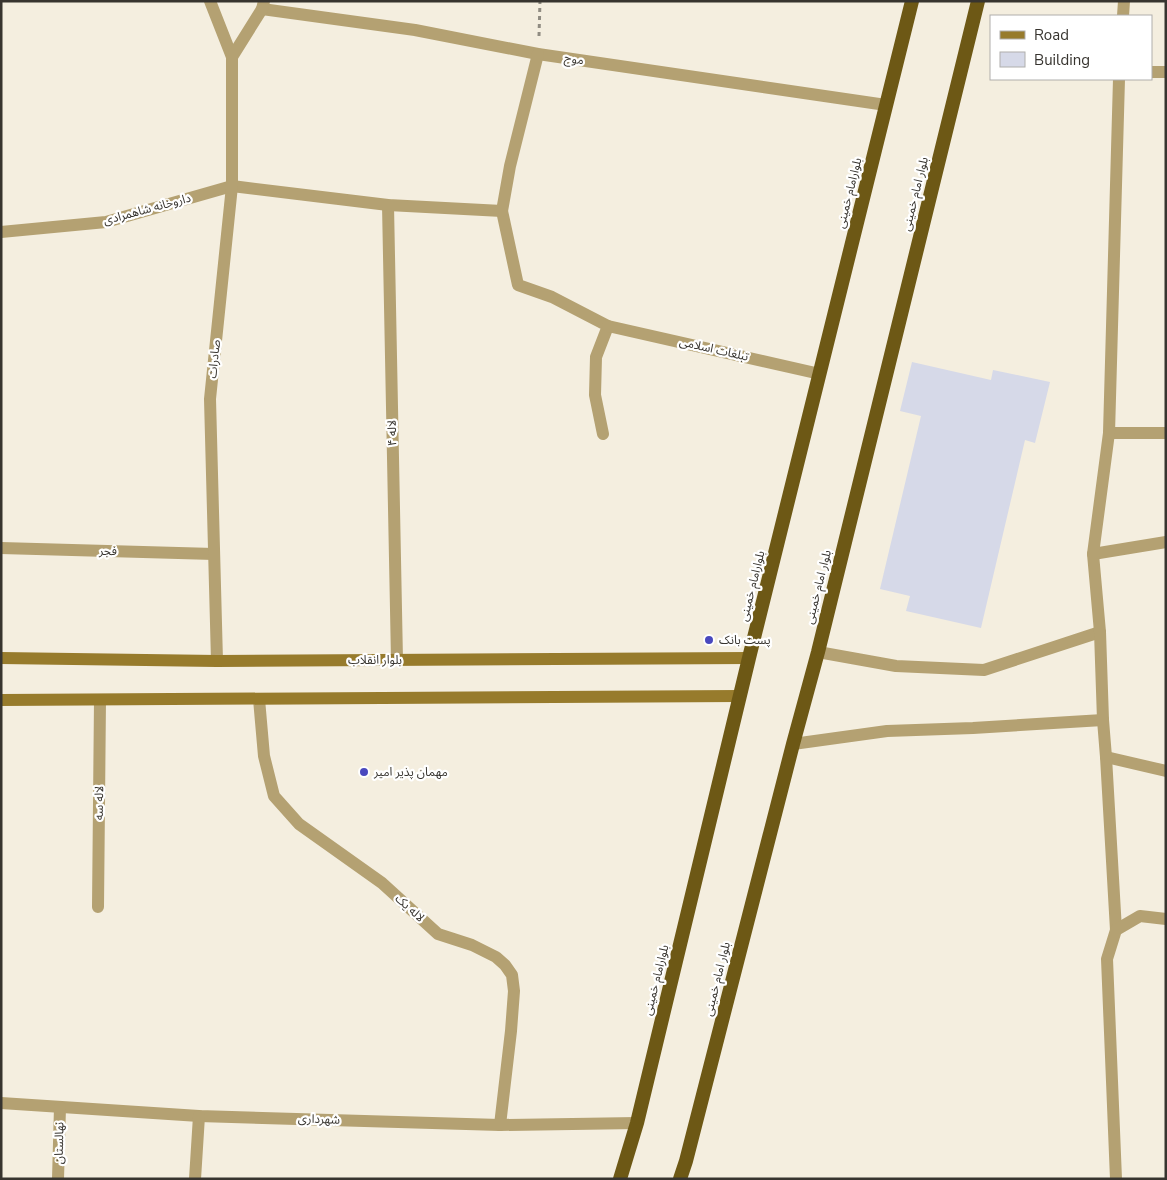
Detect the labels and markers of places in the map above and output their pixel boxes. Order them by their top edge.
place label: پست بانک [719,632,771,648]
marker: پست بانک [703,634,715,646]
place label: مهمان پذیر امیر [373,764,448,780]
marker: مهمان پذیر امیر [358,766,370,778]

